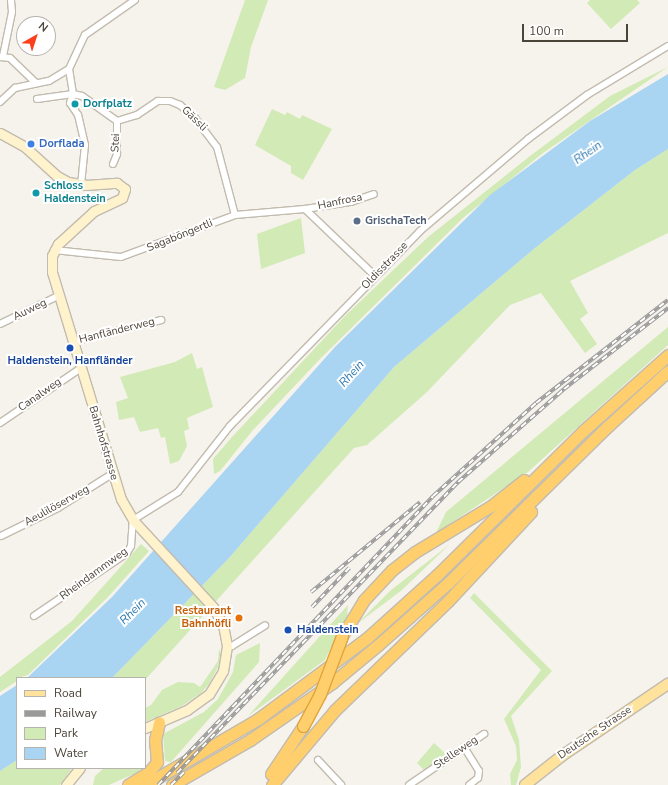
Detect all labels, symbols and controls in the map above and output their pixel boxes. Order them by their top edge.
north arrow [16,16,56,56]
scale bar [524,16,630,42]
text: N [35,19,51,35]
text: 100 m [529,23,564,39]
place label: Dorfplatz [83,97,132,111]
marker: Dorfplatz [70,99,80,109]
street label: Gässli [179,104,209,134]
street label: Stei [109,133,123,153]
place label: Dorflada [39,137,84,151]
water label: Rhein [571,138,605,168]
marker: Dorflada [26,139,36,149]
place label: Schloss Haldenstein [44,180,106,206]
marker: Schloss Haldenstein [31,188,41,198]
street label: Hanfrosa [317,191,363,213]
place label: GrischaTech [365,214,427,228]
marker: GrischaTech [352,216,362,226]
street label: Sagaböngertli [145,217,215,255]
street label: Oldisstrasse [359,239,411,293]
street label: Auweg [11,296,49,324]
street label: Hanfländerweg [78,315,156,347]
marker: Haldenstein, Hanfländer [65,343,75,353]
place label: Haldenstein, Hanfländer [7,354,133,368]
water label: Rhein [336,358,368,390]
street label: Canalweg [16,375,64,415]
street label: Bahnhofstrasse [85,404,121,482]
street label: Aeulilöserweg [22,483,92,529]
street label: Rheindammweg [57,545,131,603]
water label: Rhein [117,596,149,628]
place label: Restaurant Bahnhöfli [175,605,231,631]
marker: Restaurant Bahnhöfli [234,613,244,623]
place label: Haldenstein [297,623,359,637]
marker: Haldenstein [282,624,294,636]
legend [16,677,146,769]
text: Road [54,685,82,701]
street label: Deutsche Strasse [556,703,634,763]
text: Railway [54,705,97,721]
text: Park [54,725,78,741]
street label: Stelleweg [432,734,480,772]
text: Water [54,745,88,761]

